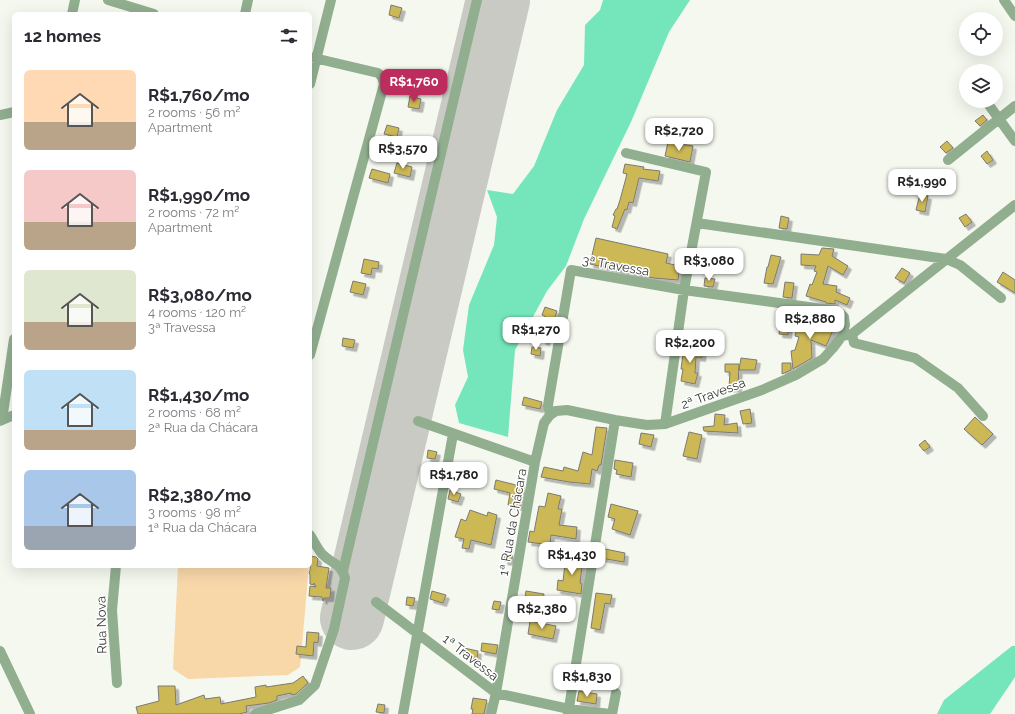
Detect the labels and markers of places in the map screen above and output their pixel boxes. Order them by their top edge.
pin: R$1,760 [377,69,451,103]
pin: R$2,720 [642,118,716,152]
pin: R$3,570 [366,136,440,170]
pin: R$1,990 [885,169,959,203]
pin: R$3,080 [672,248,746,282]
pin: R$2,880 [773,306,847,340]
pin: R$1,270 [499,317,573,351]
pin: R$2,200 [653,330,727,364]
pin: R$1,780 [417,462,491,496]
pin: R$1,430 [535,542,609,576]
pin: R$2,380 [505,596,579,630]
pin: R$1,830 [550,664,624,698]

